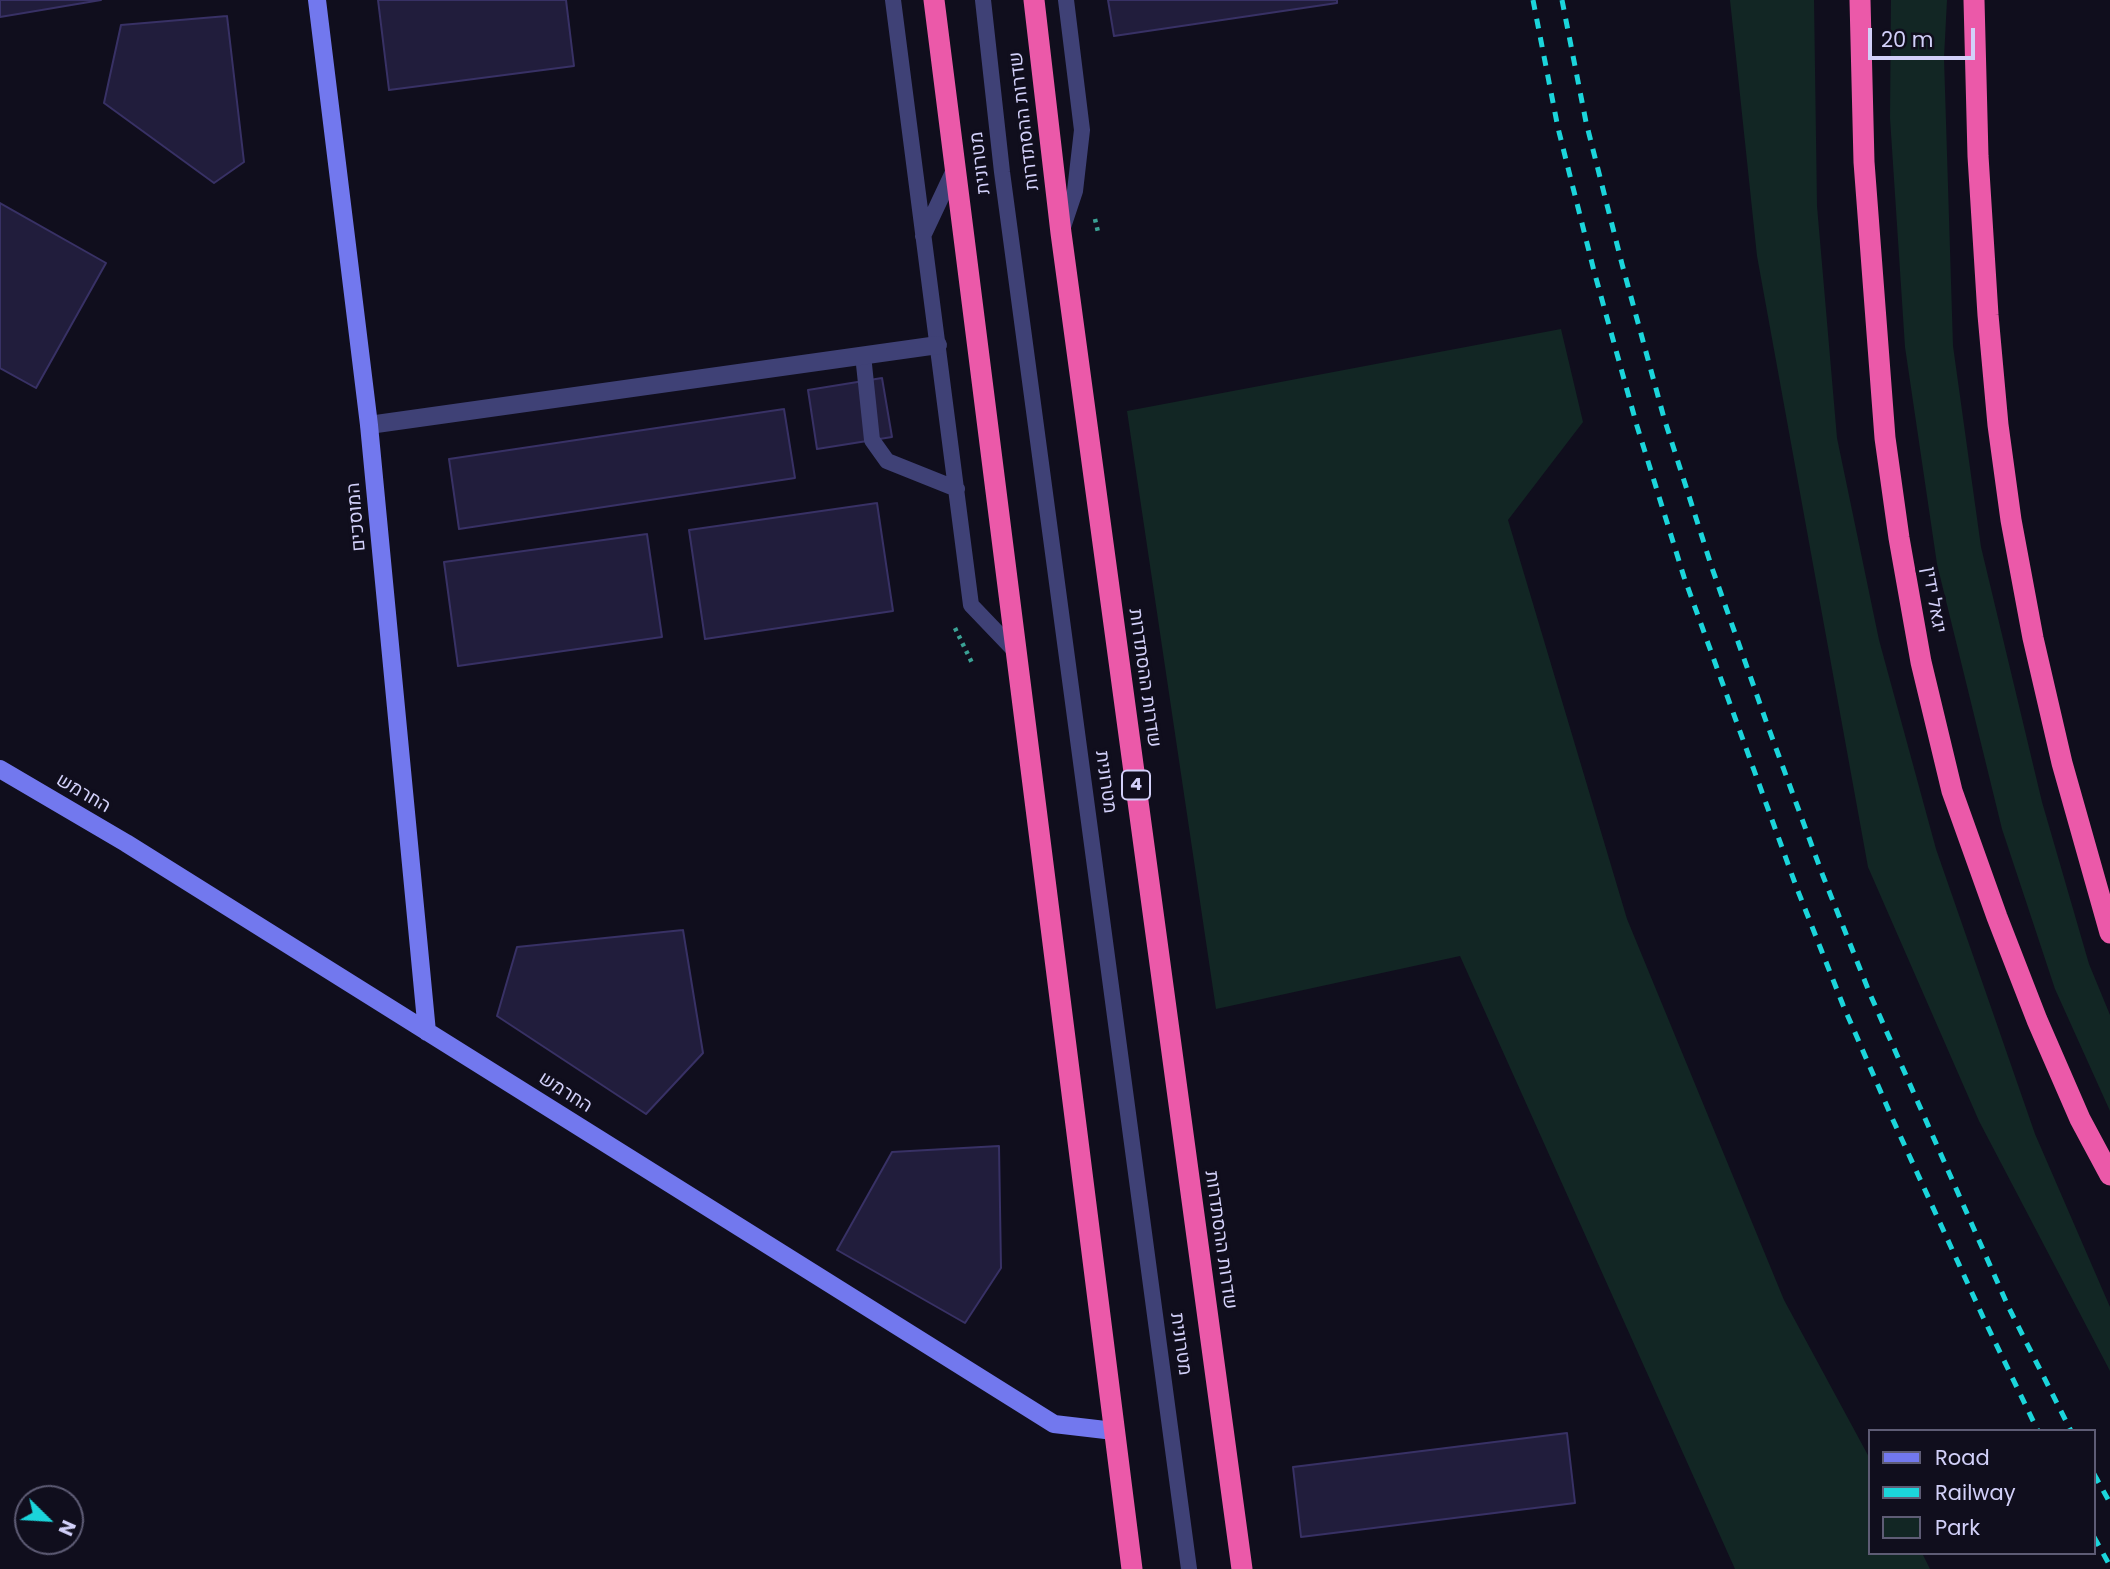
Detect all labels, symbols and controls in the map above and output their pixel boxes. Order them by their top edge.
scale bar [1872,14,1979,58]
text: 20 m [1881,25,1934,54]
street label: שדרות ההסתדרות [1005,50,1045,192]
street label: מטרונית [966,130,996,196]
street label: המוסכים [343,482,371,552]
street label: יגאל ידין [1916,565,1950,635]
street label: שדרות ההסתדרות [1123,607,1165,749]
street label: מטרונית [1089,749,1121,815]
street label: החרמש [52,769,114,819]
road number: 4 [1122,770,1150,800]
street label: החרמש [534,1068,596,1118]
street label: שדרות ההסתדרות [1199,1169,1241,1311]
street label: מטרונית [1164,1311,1196,1377]
legend [1868,1429,2096,1555]
text: Road [1935,1443,1990,1472]
text: Railway [1935,1478,2016,1507]
north arrow [14,1485,84,1555]
text: Park [1935,1513,1980,1542]
text: N [52,1516,82,1540]

